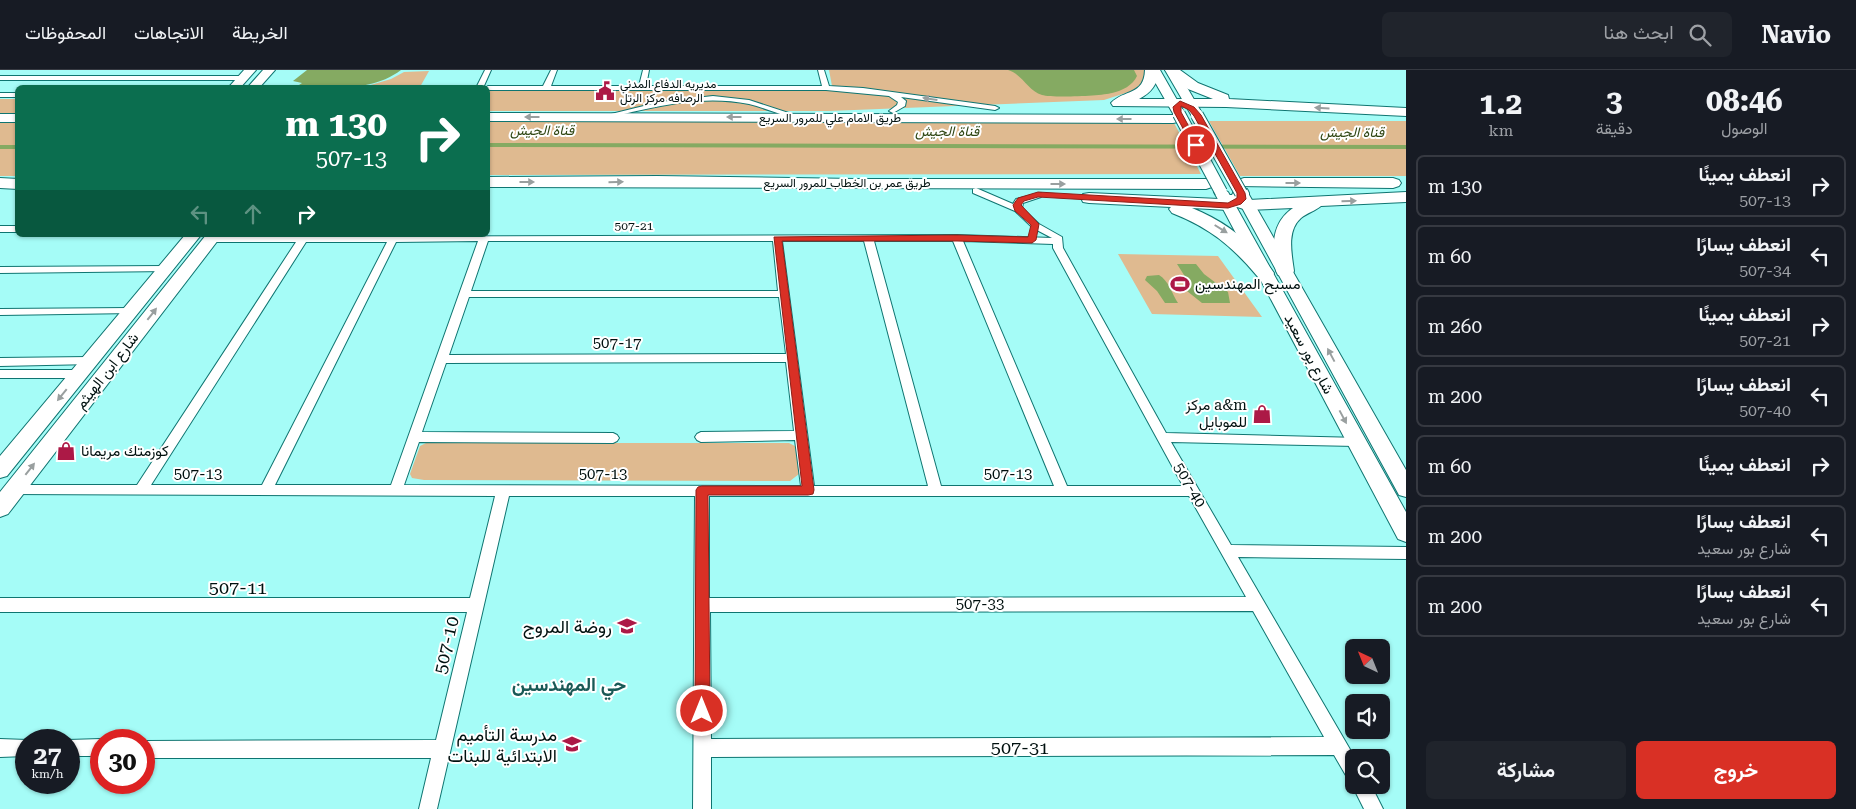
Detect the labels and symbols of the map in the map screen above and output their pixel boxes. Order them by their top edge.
place label: مديريه الدفاع المدني الرصافه مركز الرتل [620,77,716,106]
public building icon: مديريه الدفاع المدني الرصافه مركز الرتل [594,80,616,102]
one-way arrow [921,95,937,103]
one-way arrow [1314,103,1330,111]
street label: طريق الامام علي للمرور السريع [759,111,901,128]
one-way arrow [524,113,540,121]
one-way arrow [726,113,742,121]
one-way arrow [1116,115,1132,123]
water label: قناة الجيش [510,122,576,139]
water label: قناة الجيش [915,123,981,140]
pin [1175,124,1217,166]
water label: قناة الجيش [1320,124,1386,141]
street label: طريق عمر بن الخطاب للمرور السريع [763,176,931,192]
one-way arrow [608,177,624,185]
one-way arrow [520,178,536,186]
one-way arrow [1285,179,1301,187]
one-way arrow [1051,180,1067,188]
one-way arrow [1341,196,1357,204]
street label: 507-21 [615,219,654,233]
one-way arrow [1214,224,1227,234]
sports icon: مسبح المهندسين [1169,273,1191,295]
place label: مسبح المهندسين [1195,275,1300,295]
one-way arrow [147,307,157,321]
street label: شارع بور سعيد [1279,311,1338,398]
street label: شارع ابن الهيثم [72,329,144,414]
street label: 507-17 [593,334,641,352]
one-way arrow [1327,348,1335,362]
one-way arrow [56,388,68,400]
place label: مركز a&m للموبايل [1184,396,1247,431]
shop icon: مركز a&m للموبايل [1251,403,1273,425]
one-way arrow [1339,410,1347,424]
shop icon: كوزمتك مريمانا [55,440,77,462]
place label: كوزمتك مريمانا [81,442,169,460]
street label: 507-40 [1170,459,1210,511]
one-way arrow [25,462,35,476]
street label: 507-13 [174,465,222,483]
street label: 507-13 [579,465,627,483]
street label: 507-13 [984,465,1032,483]
street label: 507-11 [209,577,267,598]
street label: 507-33 [956,595,1004,613]
street label: 507-10 [429,614,463,676]
school or university icon: روضة المروج [616,615,638,637]
place label: روضة المروج [523,616,612,639]
north arrow [1345,639,1390,684]
district label: حي المهندسين [512,673,626,701]
position arrow [675,684,727,736]
place label: مدرسة التأميم الابتدائية للبنات [447,724,557,766]
speed limit sign: 30 [90,729,155,794]
school or university icon: مدرسة التأميم الابتدائية للبنات [561,733,583,755]
street label: 507-31 [991,737,1049,758]

